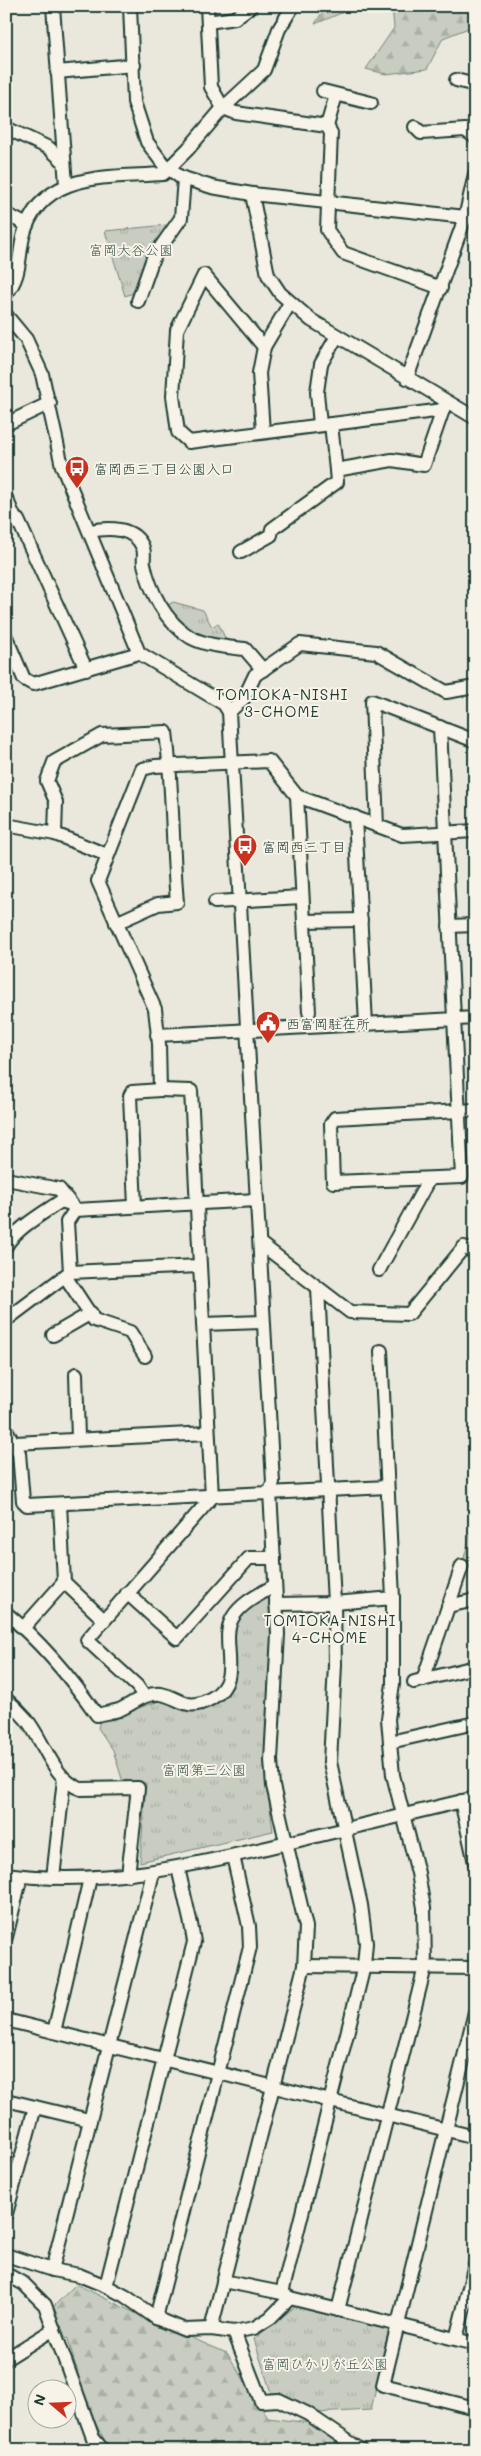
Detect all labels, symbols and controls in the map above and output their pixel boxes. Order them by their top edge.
park label: 富岡大谷公園 [89,240,173,259]
bus stop icon: 富岡西三丁目公園入口 [64,455,90,489]
place label: 富岡西三丁目公園入口 [94,459,234,478]
district label: TOMIOKA-NISHI 3-CHOME [216,684,348,721]
bus stop icon: 富岡西三丁目 [232,833,258,867]
place label: 富岡西三丁目 [262,837,346,856]
public building icon: 西富岡駐在所 [255,1010,281,1044]
place label: 西富岡駐在所 [286,1014,370,1033]
district label: TOMIOKA-NISHI 4-CHOME [264,1610,396,1647]
park label: 富岡第三公園 [162,1760,246,1779]
park label: 富岡ひかりが丘公園 [262,2354,388,2373]
north arrow [28,2378,78,2428]
text: N [29,2391,50,2408]

